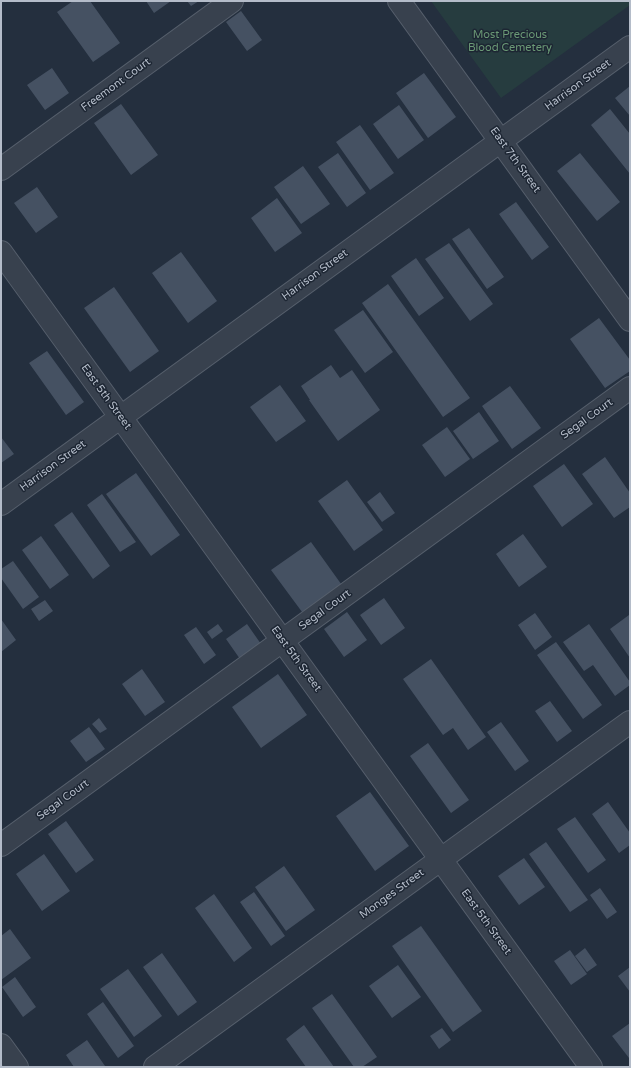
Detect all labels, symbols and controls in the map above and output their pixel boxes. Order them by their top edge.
park label: Most Precious Blood Cemetery [468,28,552,54]
street label: Freemont Court [79,55,153,115]
street label: Harrison Street [542,57,614,113]
street label: East 7th Street [487,125,543,195]
street label: Harrison Street [279,247,351,303]
street label: East 5th Street [78,362,134,432]
street label: Segal Court [558,396,616,442]
street label: Harrison Street [17,438,89,494]
street label: Segal Court [296,587,354,633]
street label: East 5th Street [268,624,324,694]
street label: Segal Court [34,777,92,823]
street label: Monges Street [357,866,427,922]
street label: East 5th Street [458,887,514,957]

